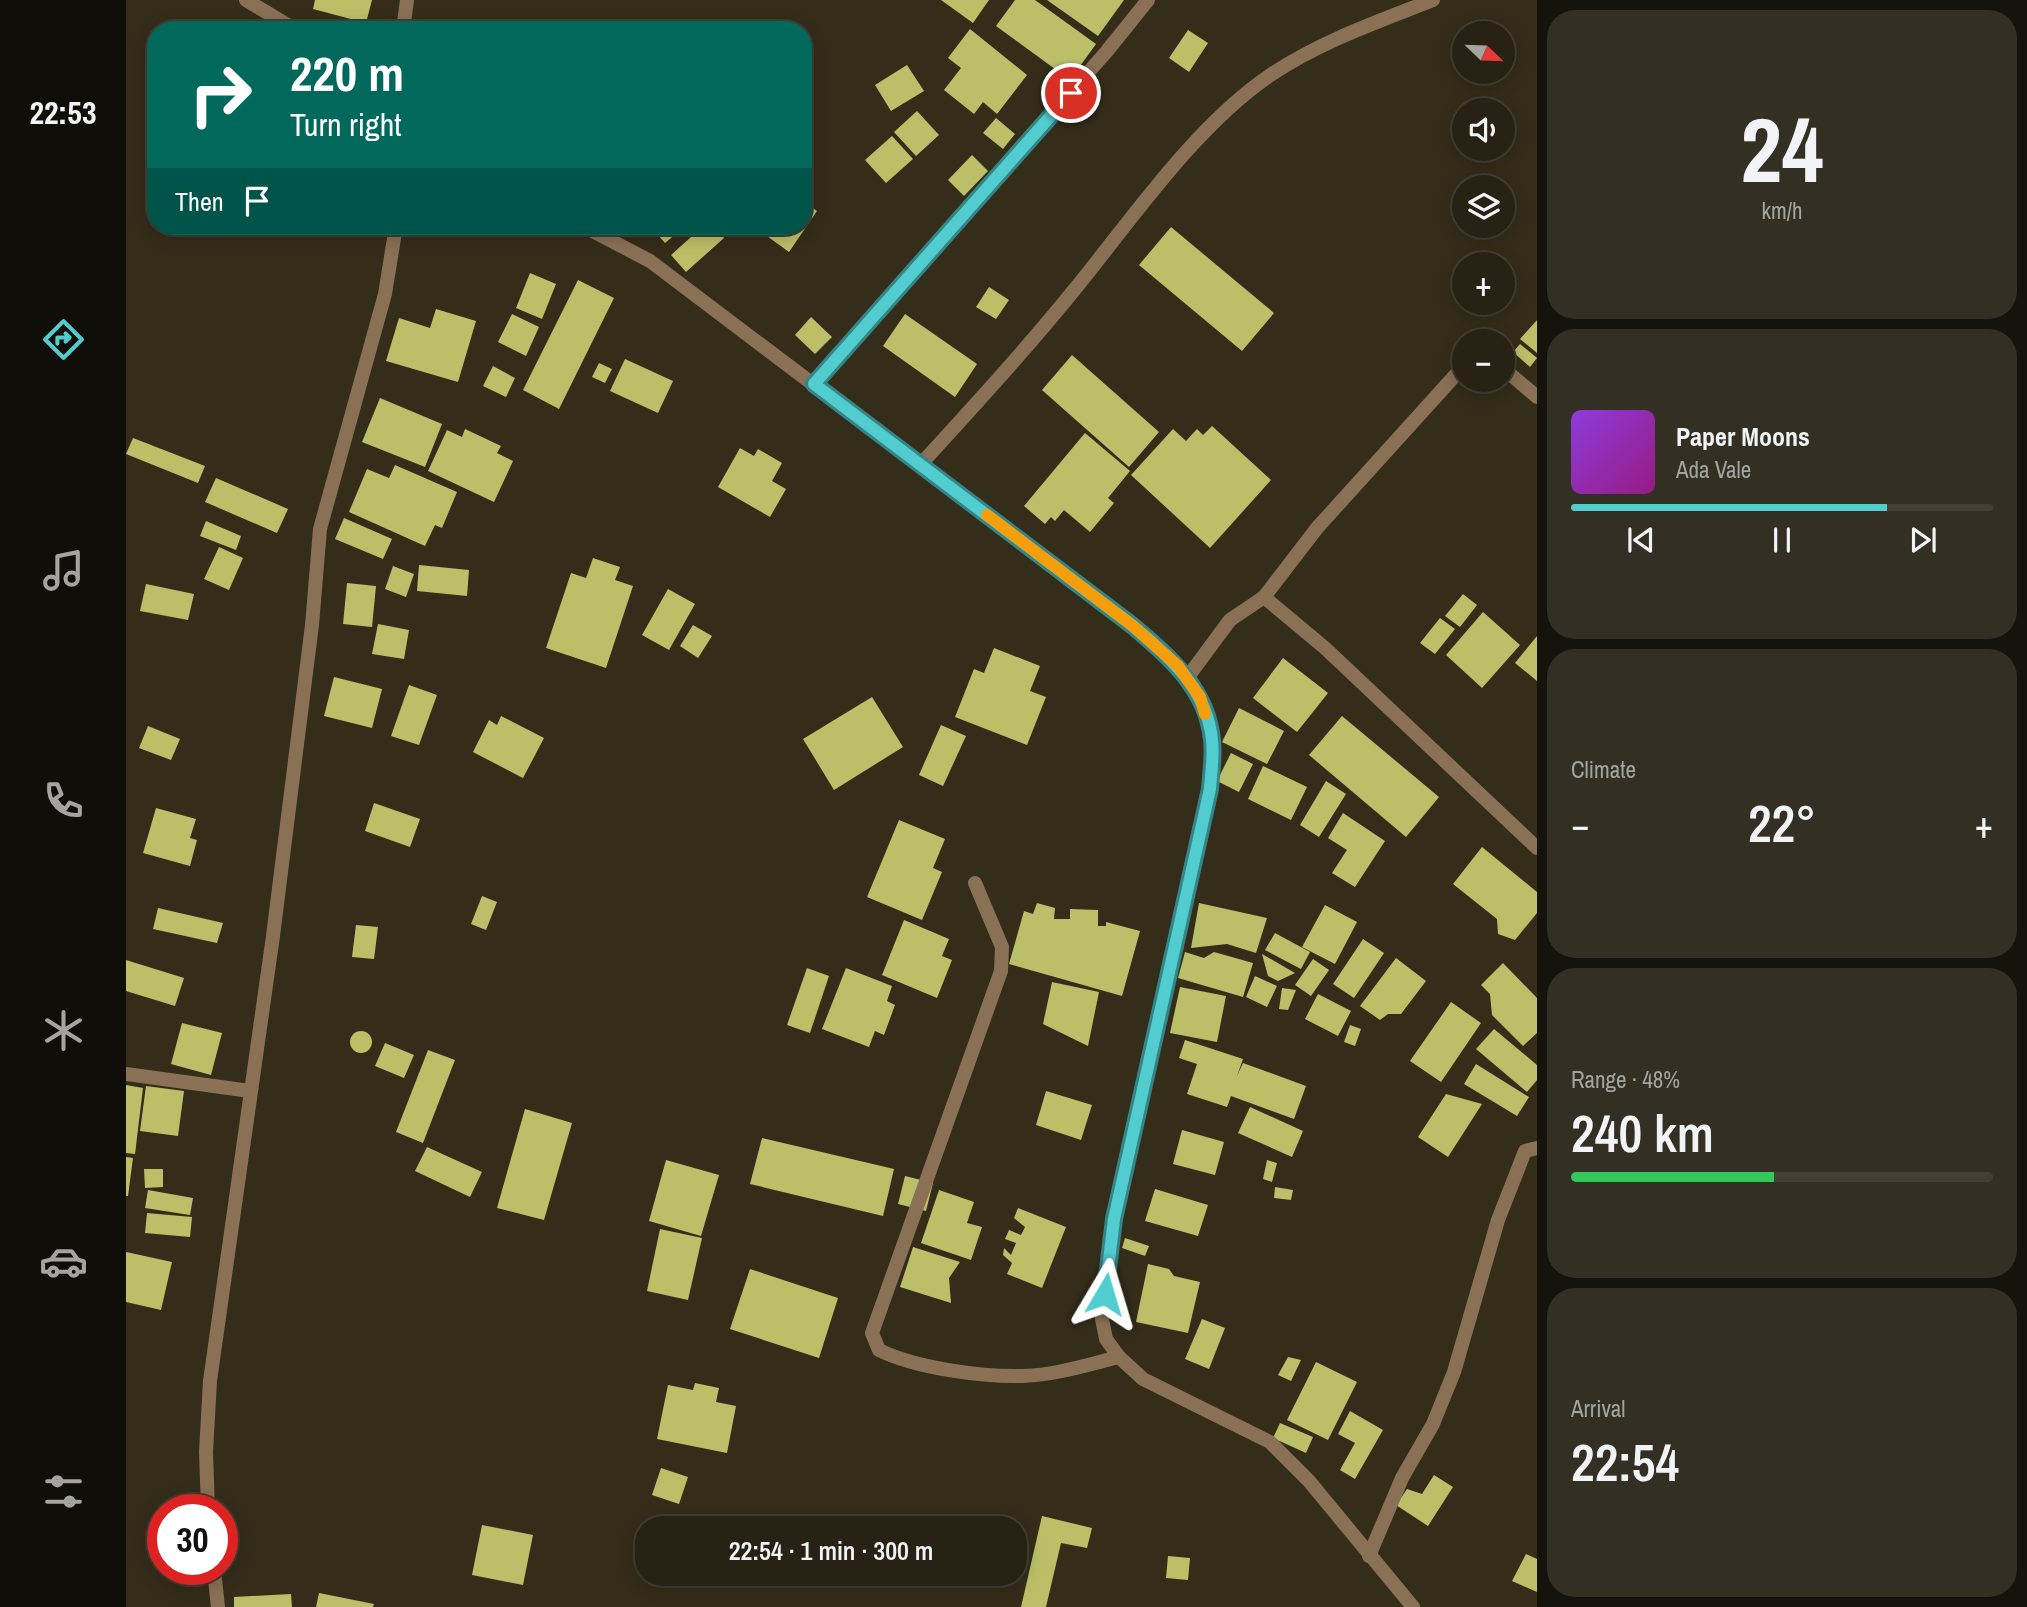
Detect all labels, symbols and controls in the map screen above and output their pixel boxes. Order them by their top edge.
north arrow [1452,21,1516,84]
map controls [1452,21,1515,392]
text: 220 m [290,40,404,106]
icon: right [175,49,266,140]
pin [1041,63,1101,123]
icon: arrive [1052,74,1090,112]
text: 24 [1741,88,1824,210]
text: 22:53 [29,91,97,134]
button: sound [1452,98,1515,161]
text: Turn right [290,103,402,146]
button: layers [1452,175,1515,238]
icon: arrive [238,182,276,220]
text: Then [175,184,224,219]
text: km/h [1762,195,1802,226]
button: + [1452,252,1515,315]
icon: directions [39,315,88,364]
button: − [1452,329,1515,392]
text: Paper Moons [1676,419,1810,454]
text: Ada Vale [1676,454,1751,485]
icon: previous [1622,521,1660,559]
icon: pause [1763,521,1801,559]
icon: next [1904,521,1942,559]
icon: music [39,546,88,595]
text: Climate [1571,754,1636,785]
icon: phone [39,776,88,825]
text: 22° [1748,788,1816,858]
text: − [1571,799,1589,850]
text: + [1975,799,1993,850]
icon: climate [39,1006,88,1055]
text: Range · 48% [1571,1064,1680,1095]
text: 240 km [1571,1098,1714,1168]
icon: car [39,1237,88,1286]
position arrow [1068,1257,1142,1331]
text: Arrival [1571,1393,1626,1424]
text: 22:54 [1571,1427,1679,1497]
icon: filters [39,1467,88,1516]
speed limit sign: 30 [147,1494,238,1585]
text: 22:54 · 1 min · 300 m [729,1533,933,1568]

